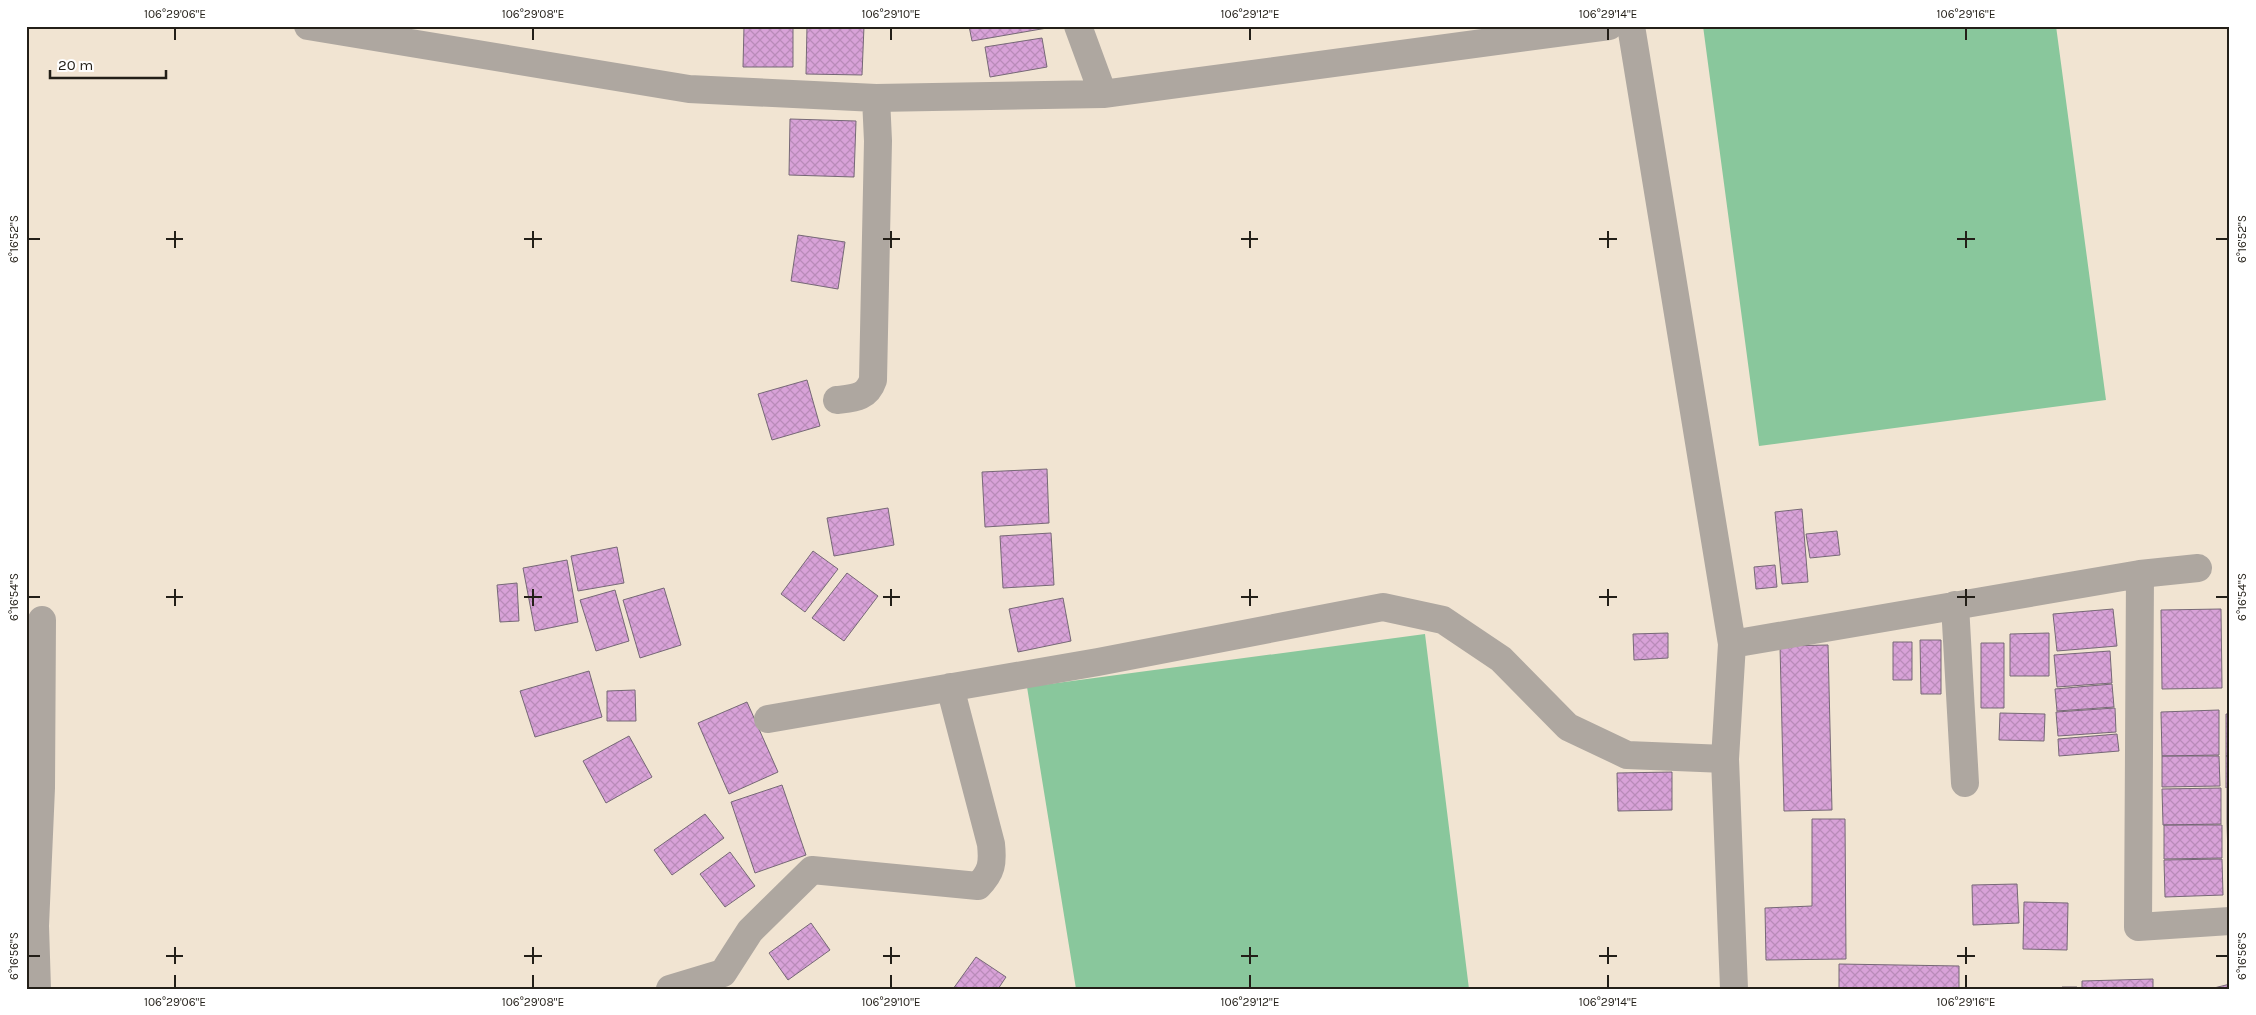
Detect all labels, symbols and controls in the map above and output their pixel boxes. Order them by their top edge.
text: 106°29'06"E [144,7,206,21]
text: 106°29'08"E [502,7,564,21]
text: 106°29'10"E [861,7,921,21]
text: 106°29'12"E [1221,7,1279,21]
text: 106°29'14"E [1579,7,1637,21]
text: 106°29'16"E [1937,7,1995,21]
scale bar [50,48,166,80]
text: 20 m [58,56,93,74]
text: 6°16'52"S [7,215,21,263]
text: 6°16'52"S [2235,215,2249,263]
text: 6°16'54"S [7,573,21,621]
text: 6°16'54"S [2235,573,2249,621]
text: 6°16'56"S [7,932,21,980]
text: 6°16'56"S [2235,932,2249,980]
text: 106°29'06"E [144,995,206,1009]
text: 106°29'08"E [502,995,564,1009]
text: 106°29'10"E [861,995,921,1009]
text: 106°29'12"E [1221,995,1279,1009]
text: 106°29'14"E [1579,995,1637,1009]
text: 106°29'16"E [1937,995,1995,1009]

